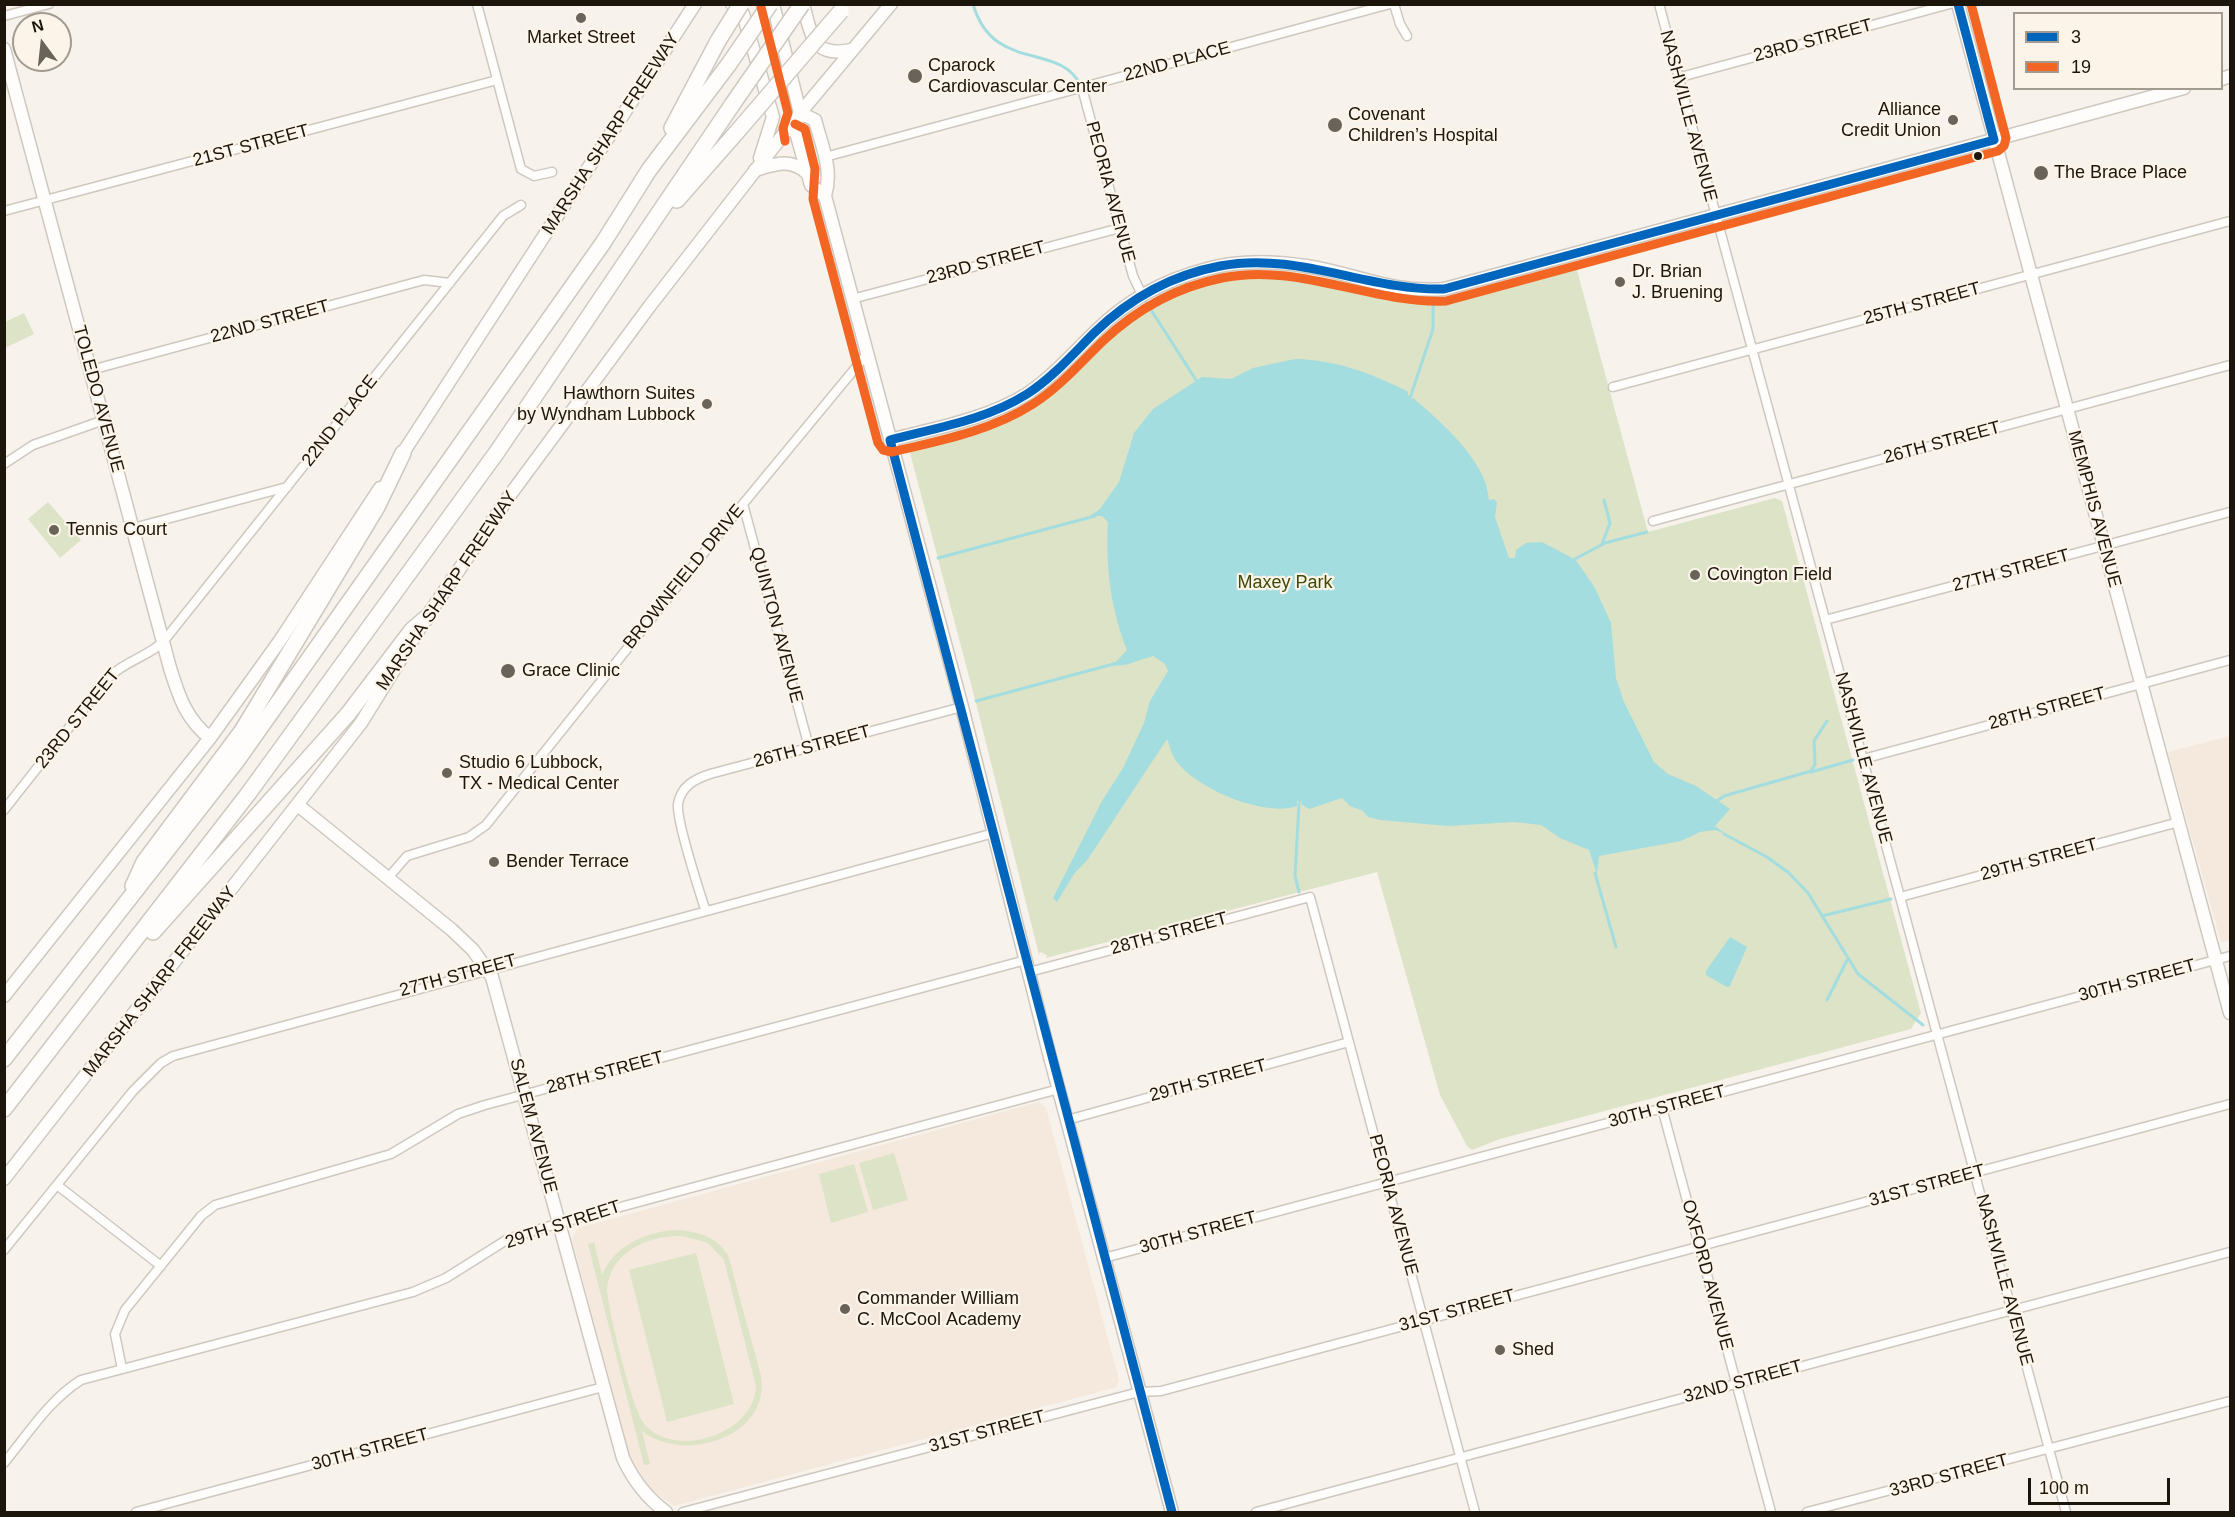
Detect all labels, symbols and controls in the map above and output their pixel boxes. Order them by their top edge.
marker: Market Street [574,11,588,25]
north arrow [12,12,72,72]
legend [2013,12,2223,90]
street label: 23RD STREET [1751,15,1875,67]
text: N [30,16,46,36]
place label: Market Street [527,27,635,49]
text: 3 [2071,27,2081,47]
street label: NASHVILLE AVENUE [1655,28,1721,204]
street label: MARSHA SHARP FREEWAY [538,29,684,239]
street label: 22ND PLACE [1121,37,1233,87]
place label: Cparock Cardiovascular Center [928,55,1107,98]
text: 19 [2071,57,2091,77]
marker: Cparock Cardiovascular Center [906,67,924,85]
place label: Alliance Credit Union [1841,99,1941,142]
place label: Covenant Children’s Hospital [1348,104,1498,146]
marker: Alliance Credit Union [1946,113,1960,127]
marker: Covenant Children’s Hospital [1326,116,1344,134]
street label: PEORIA AVENUE [1081,119,1139,265]
street label: 21ST STREET [191,120,311,172]
unlabelled marker [1972,150,1984,162]
place label: The Brace Place [2054,162,2187,184]
marker: The Brace Place [2032,164,2050,182]
street label: 23RD STREET [924,237,1048,289]
place label: Dr. Brian J. Bruening [1632,261,1723,304]
marker: Dr. Brian J. Bruening [1613,275,1627,289]
street label: 25TH STREET [1861,278,1983,330]
street label: 22ND STREET [208,296,332,348]
street label: TOLEDO AVENUE [68,323,128,475]
street label: 22ND PLACE [298,371,382,471]
place label: Hawthorn Suites by Wyndham Lubbock [517,383,695,426]
marker: Hawthorn Suites by Wyndham Lubbock [700,397,714,411]
street label: 26TH STREET [1881,417,2003,469]
street label: MEMPHIS AVENUE [2063,428,2125,590]
street label: MARSHA SHARP FREEWAY [372,487,522,695]
street label: BROWNFIELD DRIVE [619,500,749,654]
place label: Tennis Court [66,519,167,541]
marker: Tennis Court [47,523,61,537]
street label: QUINTON AVENUE [745,545,807,705]
street label: 27TH STREET [1950,545,2072,597]
place label: Covington Field [1707,564,1832,586]
marker: Covington Field [1688,568,1702,582]
park label: Maxey Park [1237,572,1333,594]
place label: Grace Clinic [522,660,620,682]
marker: Grace Clinic [499,662,517,680]
street label: 23RD STREET [31,665,125,773]
street label: NASHVILLE AVENUE [1830,670,1896,846]
street label: 28TH STREET [1986,683,2108,735]
street label: 26TH STREET [751,721,873,773]
place label: Studio 6 Lubbock, TX - Medical Center [459,752,619,795]
marker: Studio 6 Lubbock, TX - Medical Center [440,766,454,780]
street label: 29TH STREET [1978,834,2100,886]
place label: Bender Terrace [506,851,629,873]
marker: Bender Terrace [487,855,501,869]
street label: MARSHA SHARP FREEWAY [79,882,241,1082]
street label: 28TH STREET [1108,908,1230,960]
street label: 27TH STREET [397,950,519,1002]
street label: 30TH STREET [2076,955,2198,1007]
street label: 28TH STREET [544,1047,666,1099]
street label: 29TH STREET [1147,1055,1269,1107]
street label: SALEM AVENUE [505,1056,561,1196]
street label: 30TH STREET [1606,1081,1728,1133]
street label: PEORIA AVENUE [1364,1132,1422,1278]
street label: 31ST STREET [1867,1160,1987,1212]
street label: NASHVILLE AVENUE [1971,1192,2037,1368]
street label: 29TH STREET [503,1196,623,1254]
street label: OXFORD AVENUE [1677,1197,1737,1353]
street label: 30TH STREET [1137,1207,1259,1259]
street label: 31ST STREET [1397,1285,1517,1337]
place label: Commander William C. McCool Academy [857,1288,1021,1330]
marker: Commander William C. McCool Academy [838,1302,852,1316]
place label: Shed [1512,1339,1554,1361]
marker: Shed [1493,1343,1507,1357]
street label: 32ND STREET [1681,1356,1805,1408]
street label: 31ST STREET [927,1406,1047,1458]
street label: 30TH STREET [309,1424,431,1476]
street label: 33RD STREET [1887,1450,2011,1502]
scale bar [2031,1466,2174,1504]
text: 100 m [2039,1478,2089,1498]

